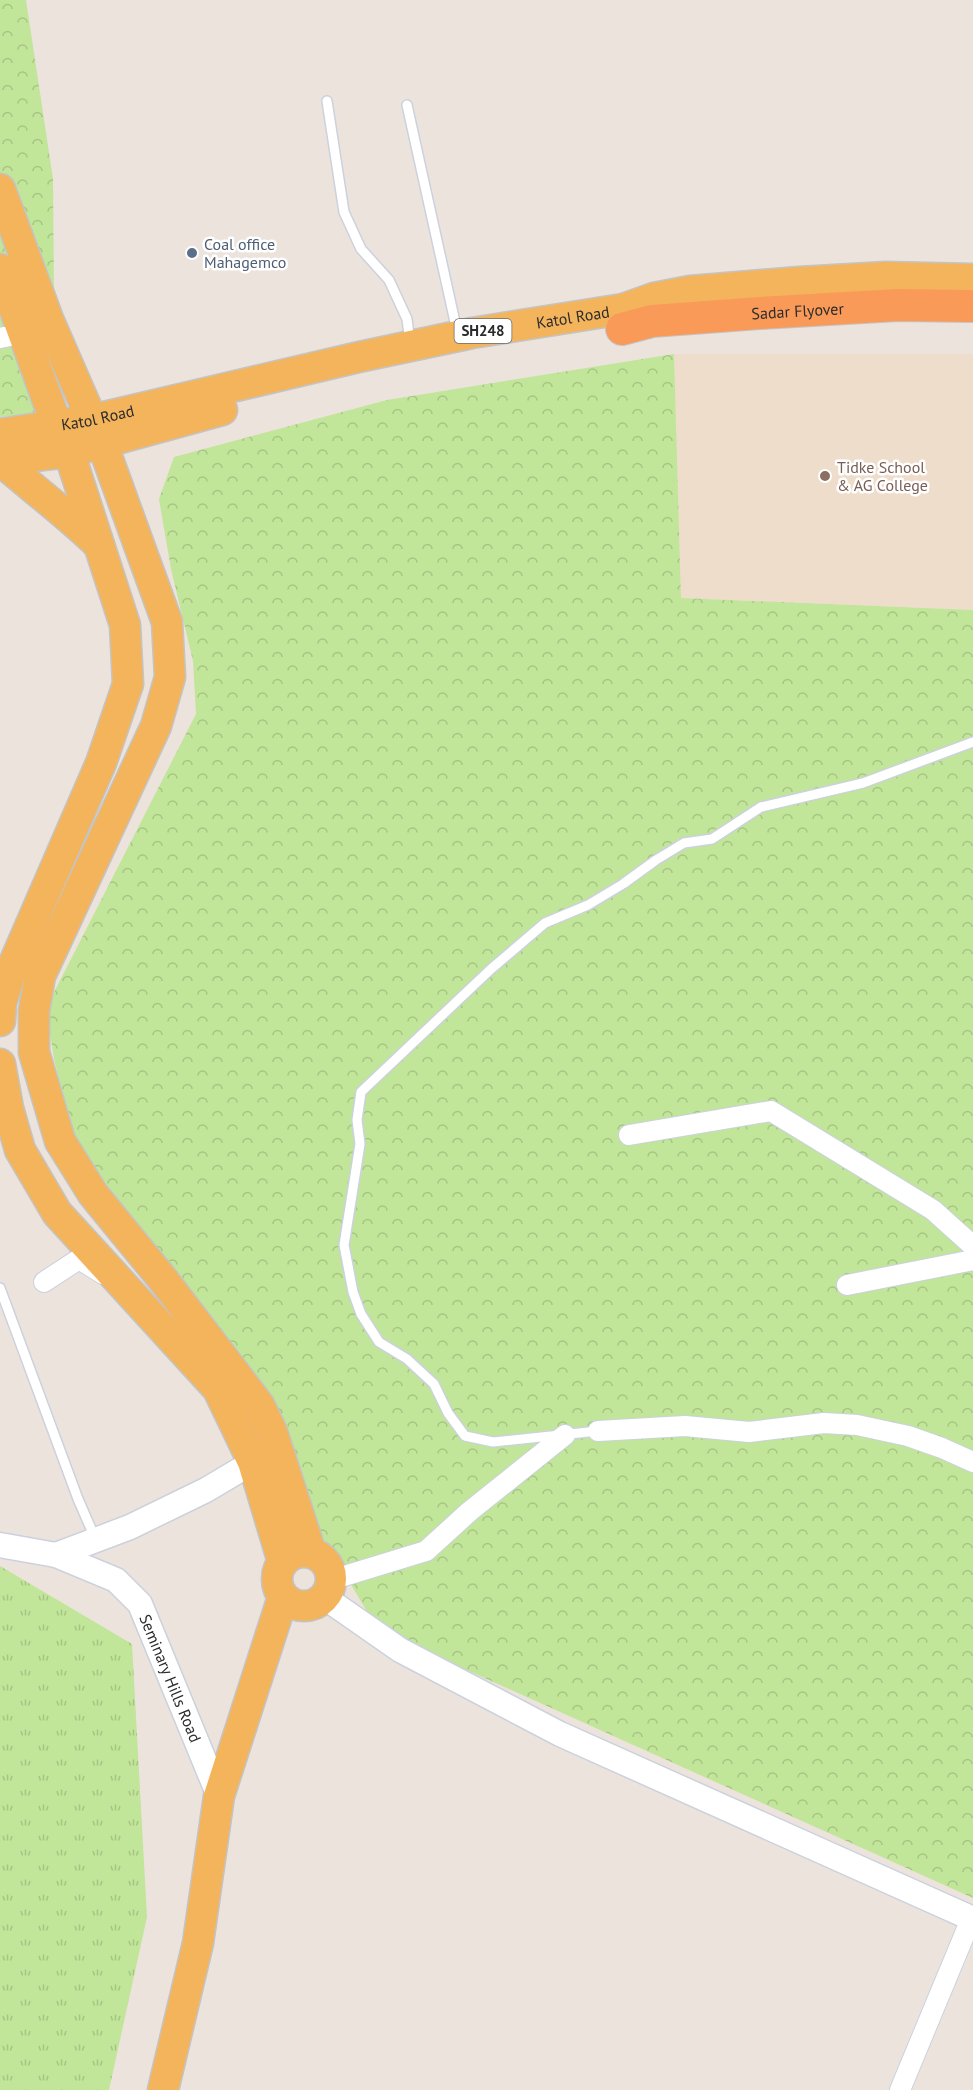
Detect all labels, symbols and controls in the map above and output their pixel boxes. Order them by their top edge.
place label: Coal office Mahagemco [204,234,286,272]
marker: Coal office Mahagemco [185,246,199,260]
street label: Sadar Flyover [751,298,845,324]
street label: Katol Road [535,301,611,333]
road number: SH248 [454,319,512,343]
street label: Katol Road [60,400,136,434]
place label: Tidke School & AG College [837,457,928,495]
marker: Tidke School & AG College [818,469,832,483]
street label: Seminary Hills Road [135,1611,206,1745]

